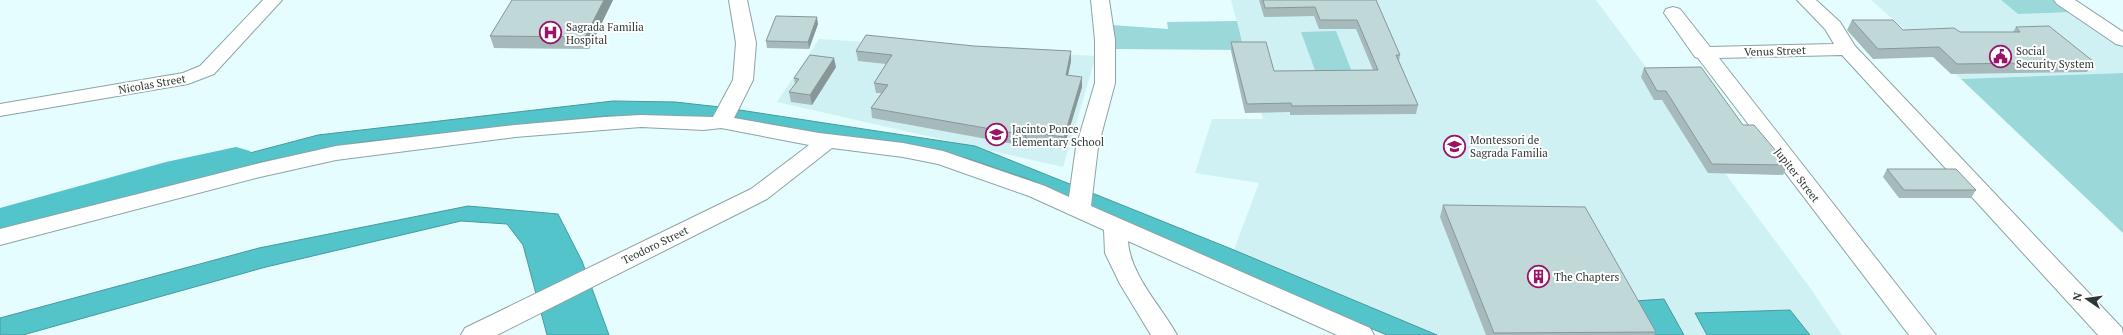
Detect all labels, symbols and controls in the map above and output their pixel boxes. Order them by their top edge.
hospital icon: Sagrada Familia Hospital [537,20,563,46]
place label: Sagrada Familia Hospital [566,20,644,47]
street label: Venus Street [1744,43,1806,59]
public building icon: Social Security System [1988,44,2014,70]
place label: Social Security System [2016,44,2095,71]
street label: Nicolas Street [117,71,187,97]
school or university icon: Jacinto Ponce Elementary School [983,122,1009,148]
place label: Jacinto Ponce Elementary School [1012,122,1104,149]
school or university icon: Montessori de Sagrada Familia [1441,133,1467,159]
place label: Montessori de Sagrada Familia [1470,133,1548,160]
street label: Jupiter Street [1771,145,1823,205]
street label: Teodoro Street [619,223,691,267]
building icon: The Chapters [1525,264,1551,290]
place label: The Chapters [1554,270,1620,284]
north arrow [2067,279,2107,319]
text: N [2069,290,2085,302]

